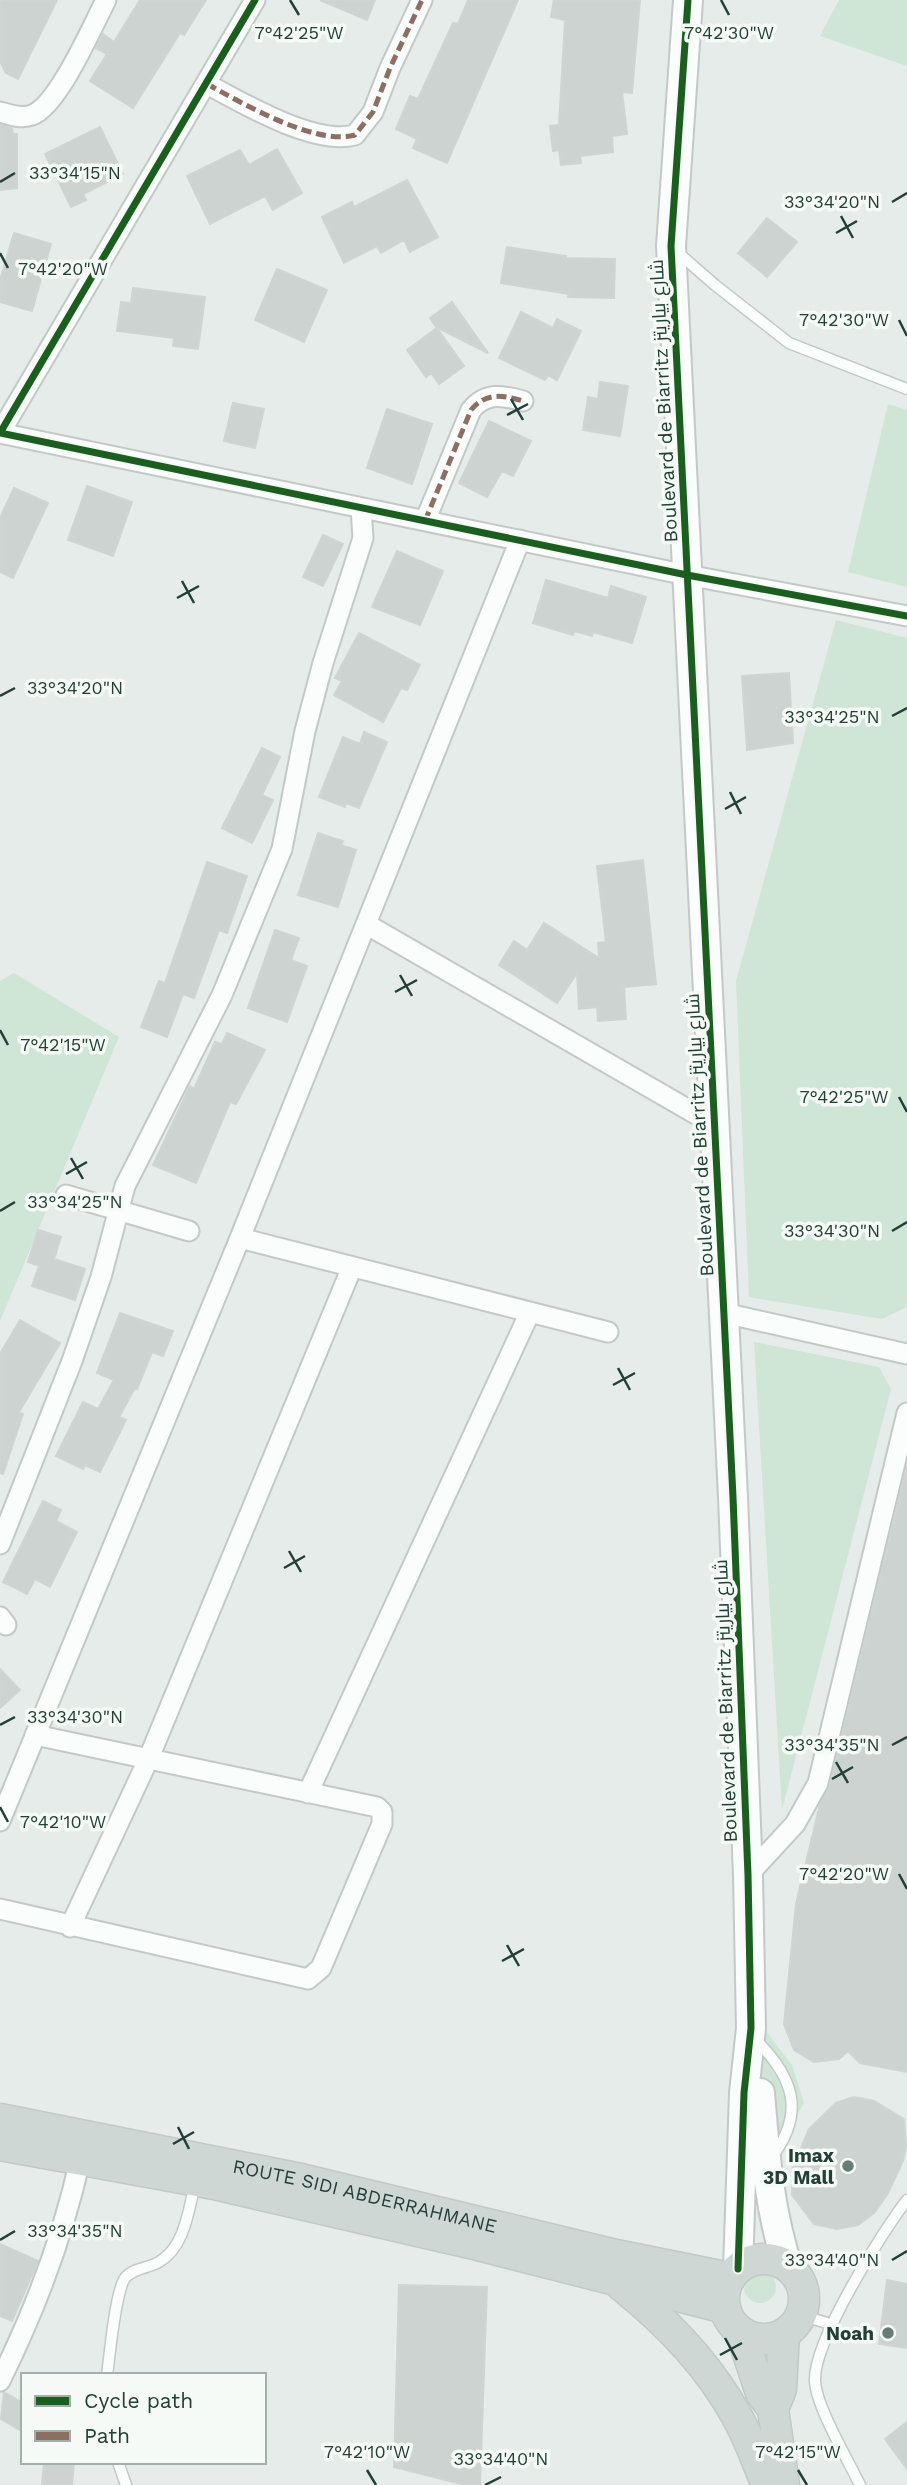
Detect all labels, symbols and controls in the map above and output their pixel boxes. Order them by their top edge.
text: 7°42'25"W [254,22,344,43]
text: 7°42'30"W [684,22,774,43]
text: 33°34'15"N [29,162,121,183]
text: 33°34'20"N [784,191,880,212]
text: 7°42'20"W [18,258,108,279]
street label: Boulevard de Biarritz شارع بياريتز [645,259,684,543]
text: 7°42'30"W [799,309,889,330]
text: 33°34'20"N [27,677,123,698]
text: 33°34'25"N [784,706,880,727]
street label: Boulevard de Biarritz شارع بياريتز [681,993,720,1277]
text: 7°42'15"W [20,1034,106,1055]
text: 7°42'25"W [799,1086,889,1107]
text: 33°34'25"N [27,1191,123,1212]
text: 33°34'30"N [784,1220,880,1241]
street label: Boulevard de Biarritz شارع بياريتز [709,1559,744,1843]
text: 33°34'30"N [27,1706,123,1727]
text: 33°34'35"N [784,1734,880,1755]
text: 7°42'10"W [20,1811,106,1832]
text: 7°42'20"W [799,1863,889,1884]
place label: Imax 3D Mall [763,2144,835,2189]
street label: ROUTE SIDI ABDERRAHMANE [231,2155,499,2238]
marker: Imax 3D Mall [840,2158,856,2174]
text: 33°34'35"N [27,2220,123,2241]
text: 33°34'40"N [784,2249,880,2270]
place label: Noah [826,2322,874,2345]
marker: Noah [880,2325,896,2341]
legend [21,2373,266,2464]
text: Cycle path [84,2388,193,2413]
text: Path [84,2423,130,2448]
text: 7°42'10"W [324,2441,410,2462]
text: 7°42'15"W [755,2441,841,2462]
text: 33°34'40"N [453,2448,549,2469]

